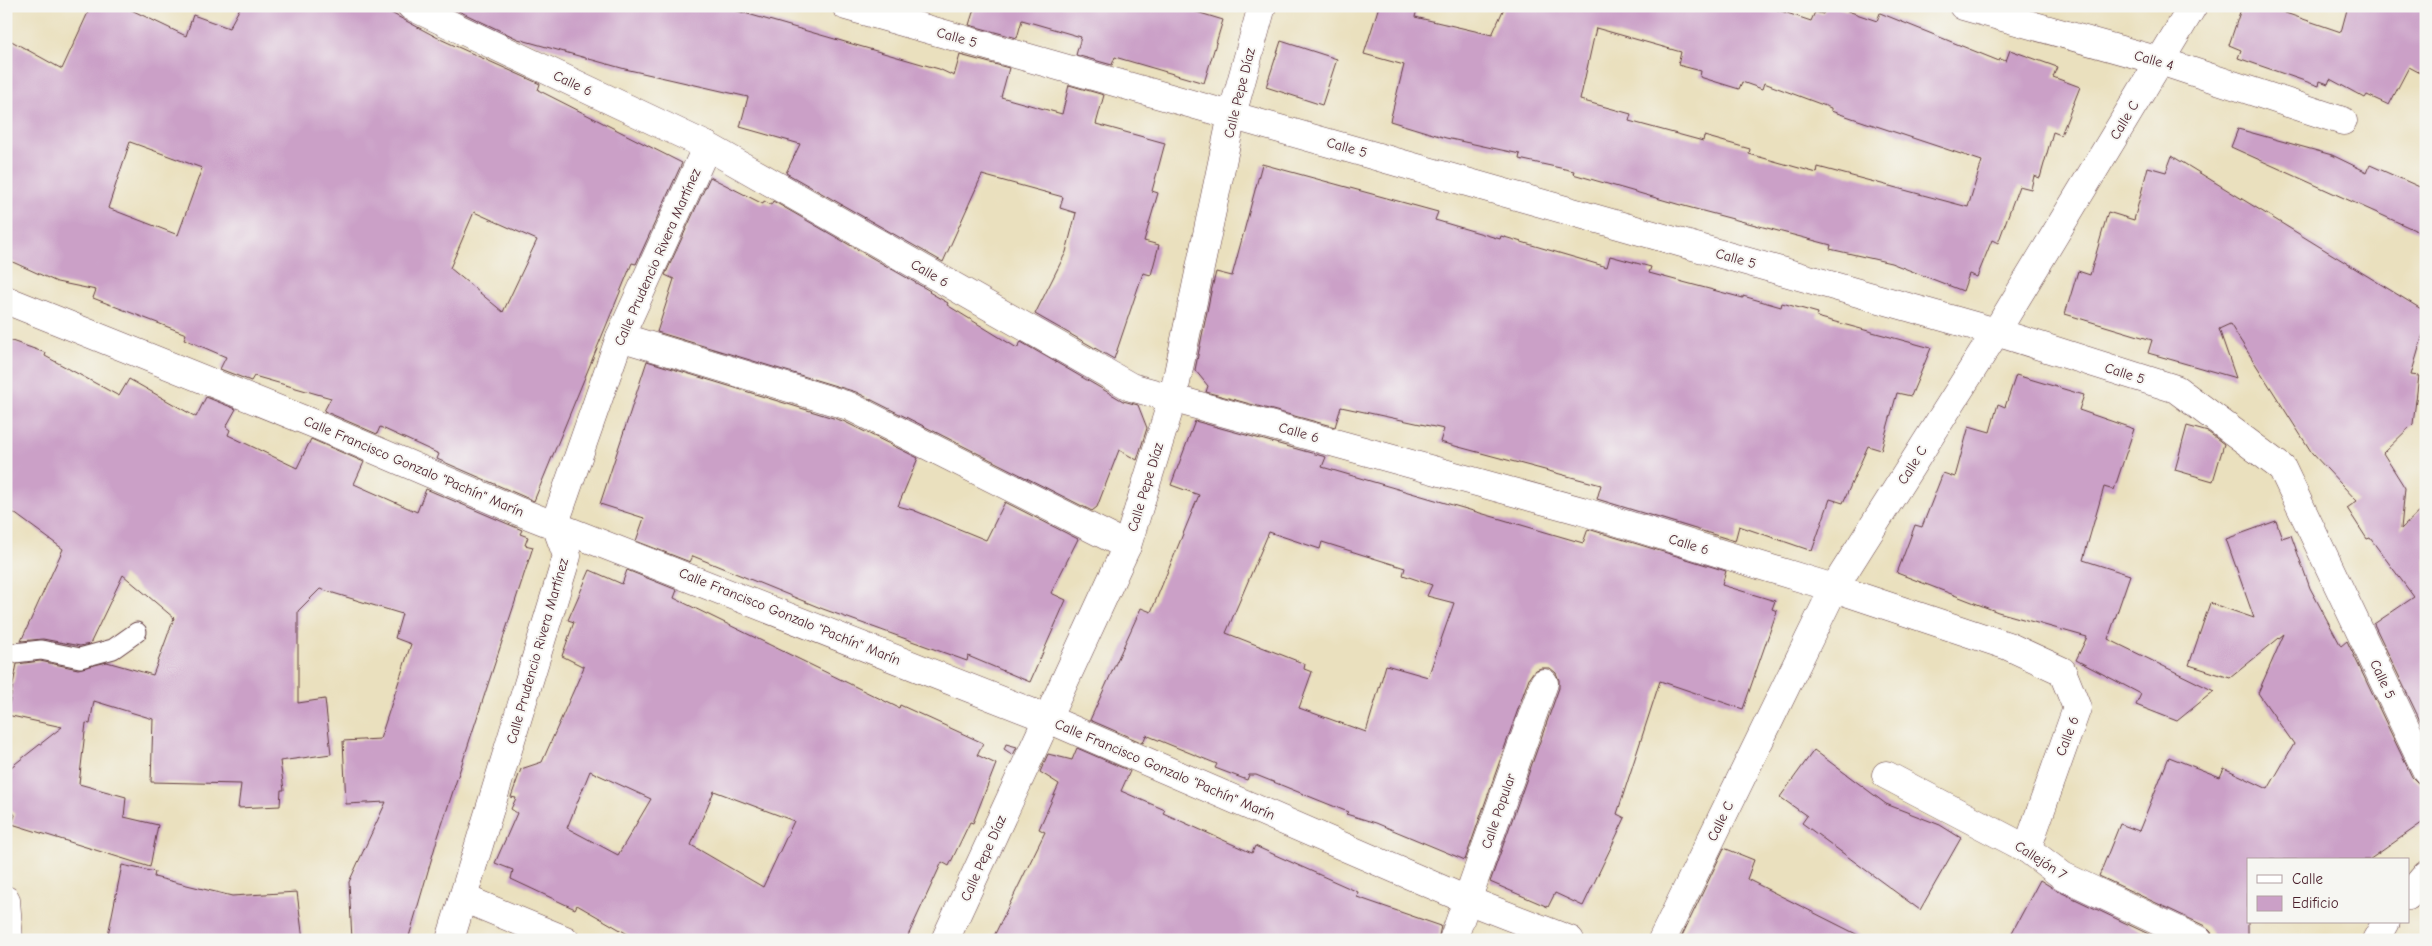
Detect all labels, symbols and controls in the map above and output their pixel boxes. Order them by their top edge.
street label: Calle 5 [935,24,979,51]
street label: Calle Pepe Díaz [1220,46,1259,140]
street label: Calle 4 [2132,47,2176,74]
street label: Calle 6 [551,67,595,100]
street label: Calle C [2106,97,2143,143]
street label: Calle 5 [1325,134,1369,161]
street label: Calle Prudencio Rivera Martínez [611,166,704,348]
street label: Calle 5 [1714,245,1758,272]
street label: Calle 6 [908,256,952,291]
street label: Calle 5 [2103,359,2147,388]
street label: Calle Francisco Gonzalo "Pachín" Marín [301,412,526,521]
street label: Calle 6 [1277,419,1321,446]
street label: Calle Pepe Díaz [1124,441,1167,534]
street label: Calle C [1894,443,1931,488]
street label: Calle 6 [1667,530,1711,559]
street label: Calle Prudencio Rivera Martínez [503,556,572,746]
street label: Calle Francisco Gonzalo "Pachín" Marín [677,564,903,669]
street label: Calle 5 [2366,657,2399,701]
street label: Calle 6 [2052,714,2083,758]
street label: Calle Francisco Gonzalo "Pachín" Marín [1052,715,1277,824]
street label: Calle Popular [1478,771,1519,851]
street label: Calle C [1704,798,1738,844]
street label: Calle Pepe Díaz [957,813,1010,904]
street label: Callejón 7 [2011,837,2070,884]
legend [2247,858,2410,924]
text: Calle [2292,870,2324,888]
text: Edificio [2292,894,2339,912]

